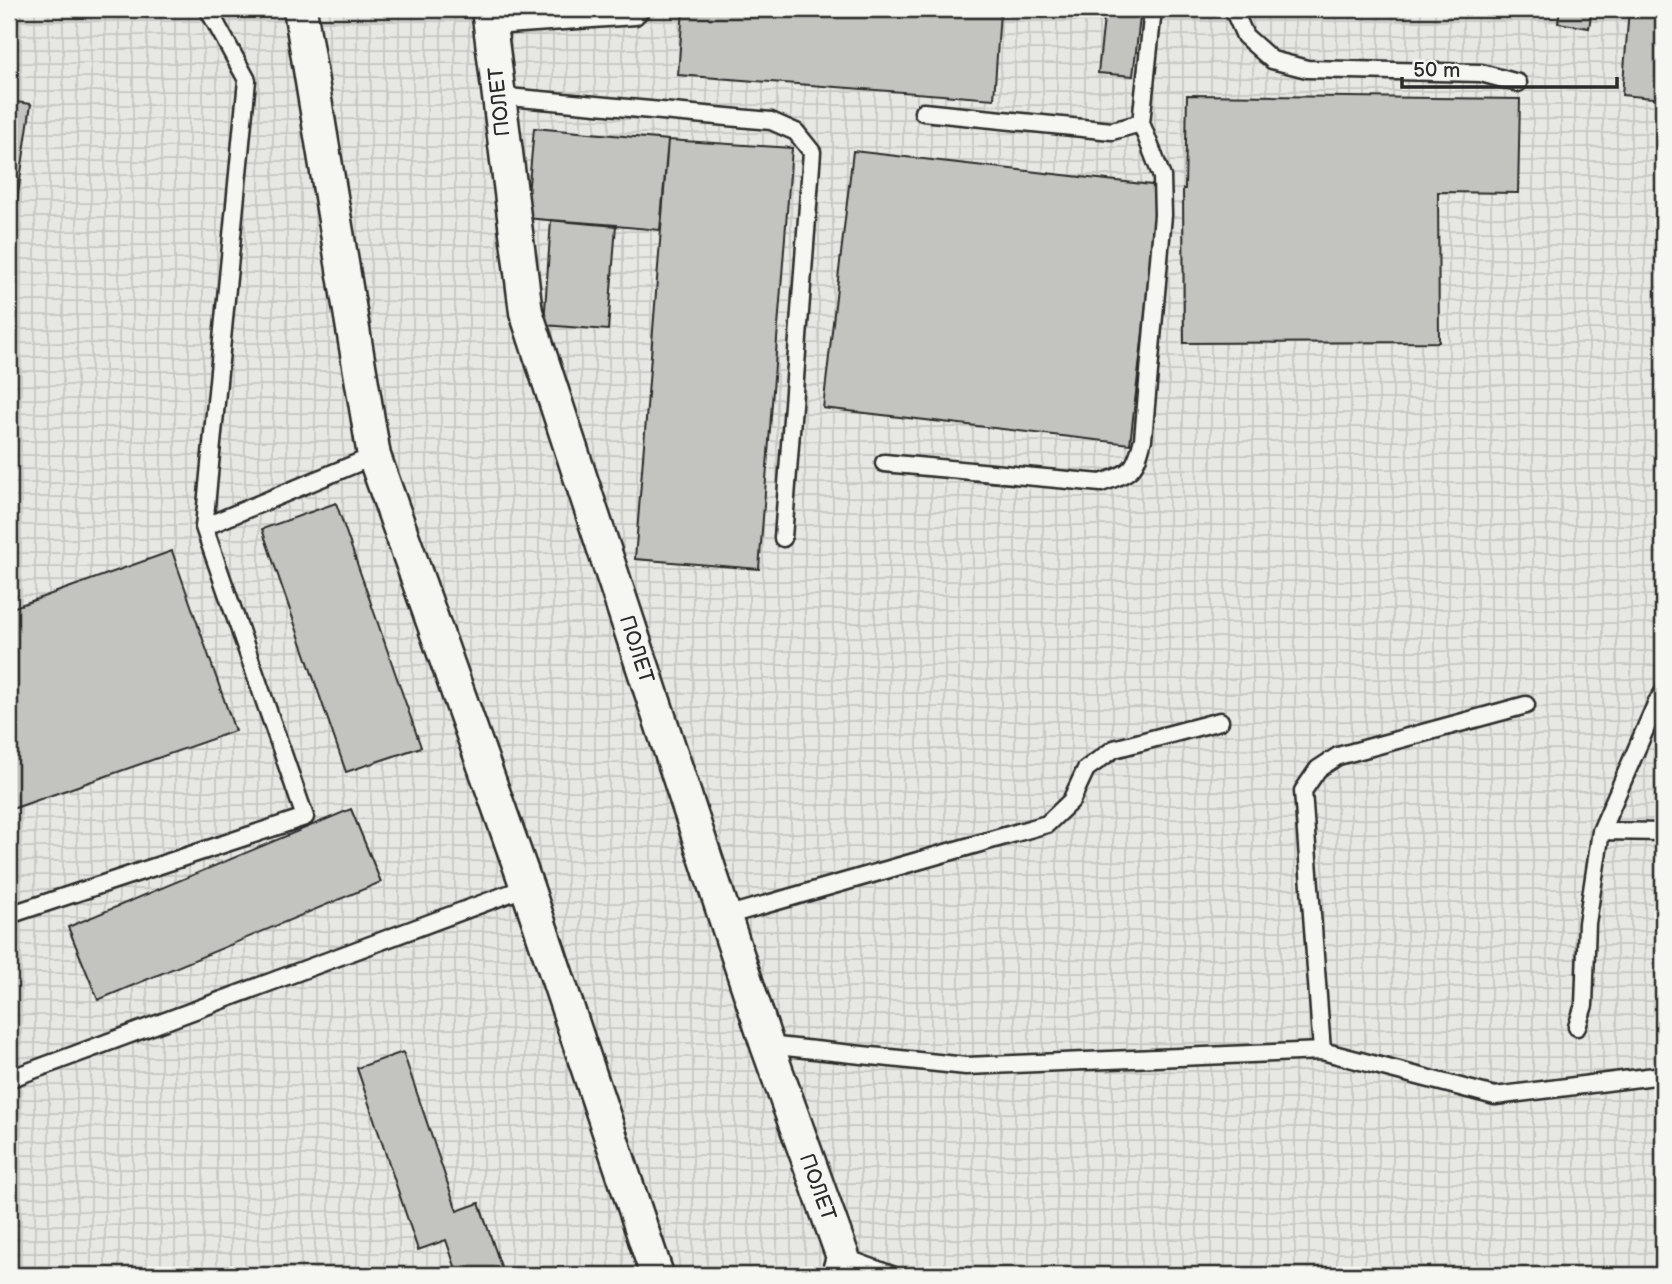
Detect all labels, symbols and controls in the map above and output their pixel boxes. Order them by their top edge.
scale bar [1402,46,1618,90]
text: 50 m [1413,58,1460,83]
street label: ПОЛЕТ [483,65,516,138]
street label: ПОЛЕТ [614,612,659,687]
street label: ПОЛЕТ [794,1150,841,1225]

